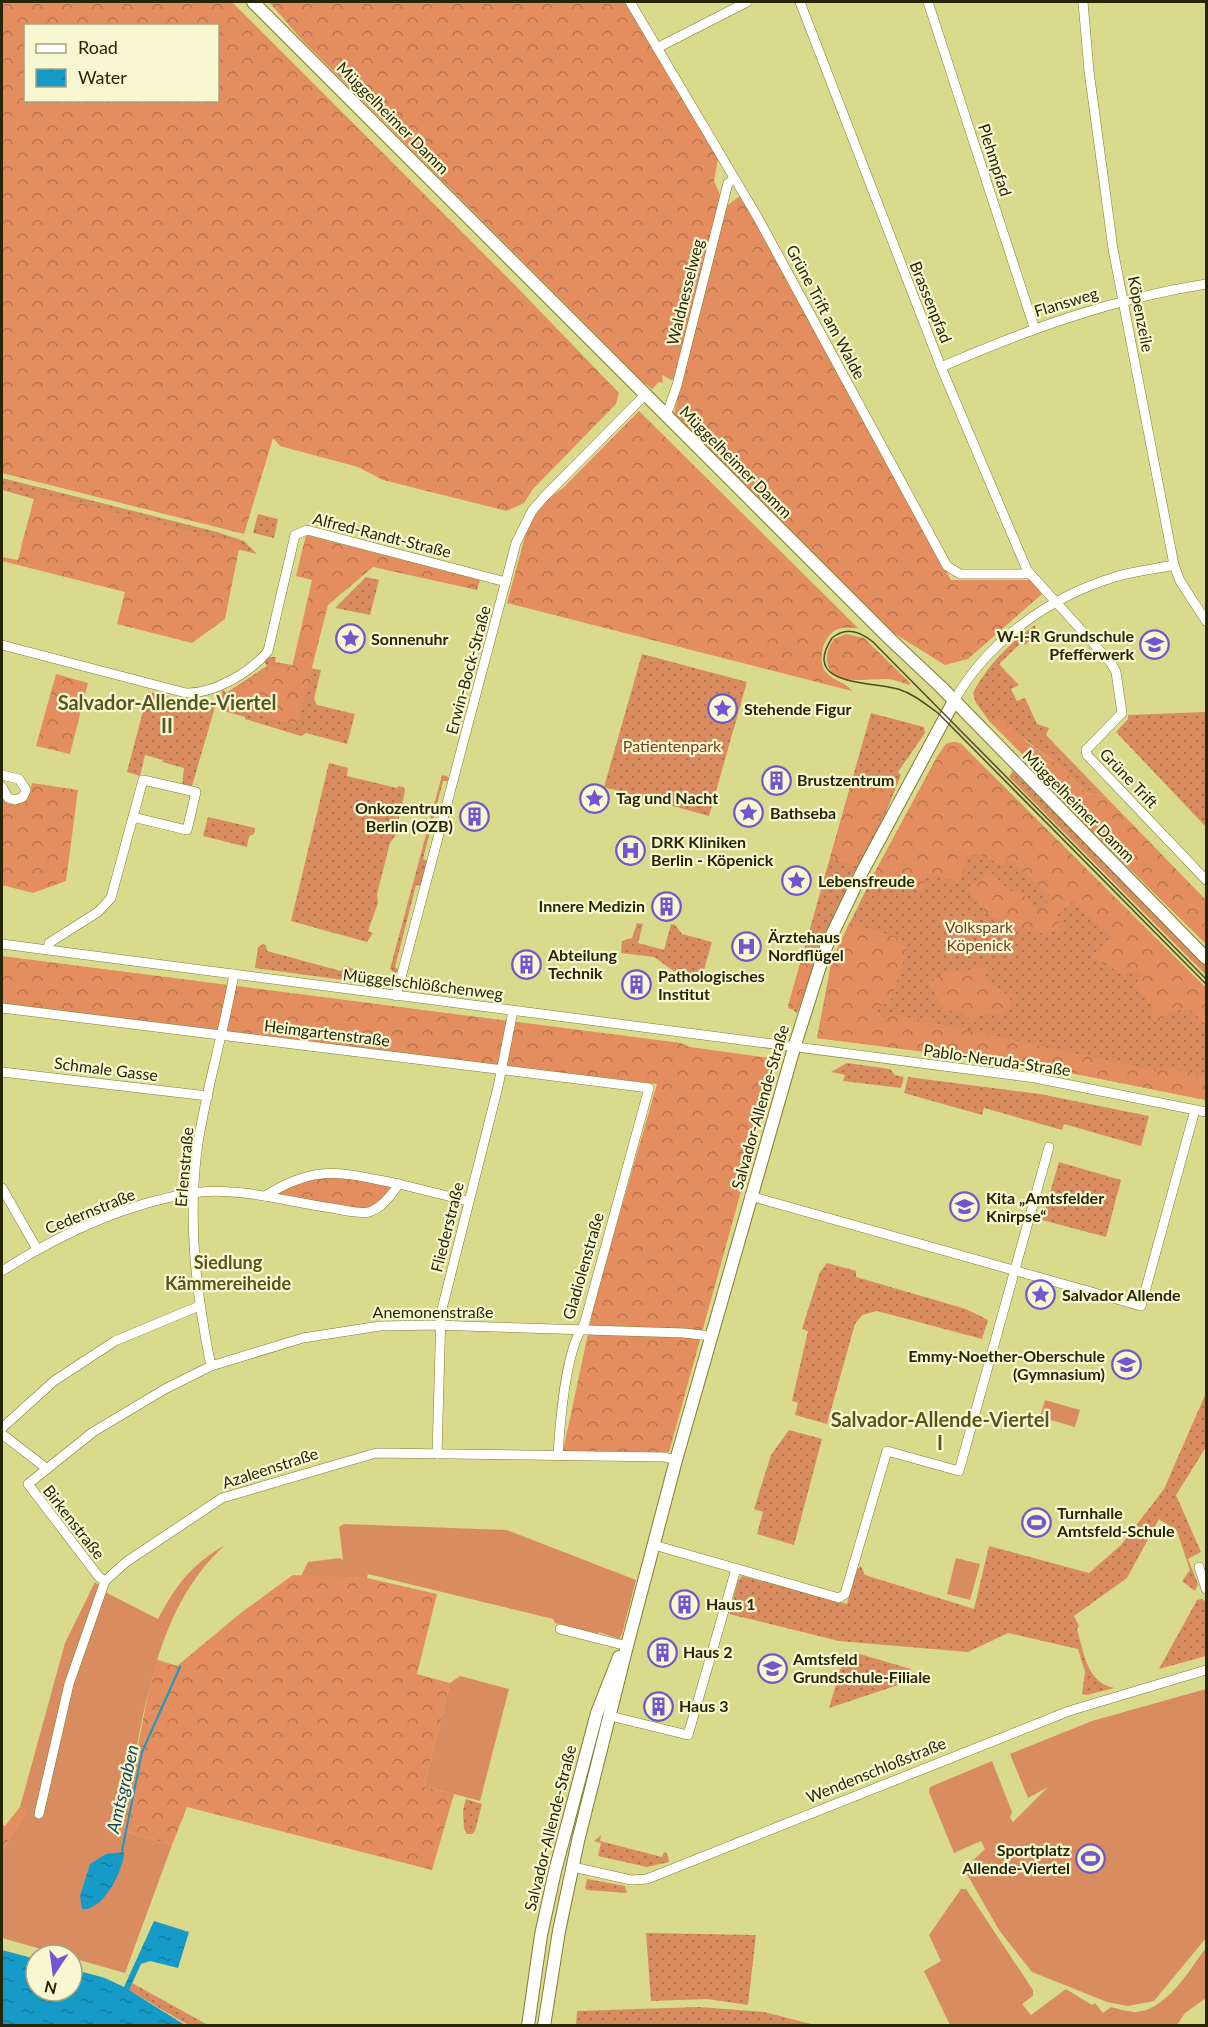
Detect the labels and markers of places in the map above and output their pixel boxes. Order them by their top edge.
place icon: Sonnenuhr [334,623,366,655]
place label: W-I-R Grundschule Pfefferwerk [997,626,1134,663]
place label: Sonnenuhr [371,629,449,648]
school or university icon: W-I-R Grundschule Pfefferwerk [1139,629,1171,661]
place icon: Stehende Figur [707,693,739,725]
place label: Stehende Figur [744,699,852,718]
building icon: Brustzentrum [760,764,792,796]
place label: Brustzentrum [797,770,894,789]
place icon: Tag und Nacht [579,782,611,814]
place label: Tag und Nacht [616,788,718,807]
place icon: Bathseba [733,797,765,829]
place label: Onkozentrum Berlin (OZB) [355,798,453,835]
building icon: Onkozentrum Berlin (OZB) [458,801,490,833]
place label: Bathseba [770,803,836,822]
place label: DRK Kliniken Berlin - Köpenick [651,832,774,869]
hospital icon: DRK Kliniken Berlin - Köpenick [614,835,646,867]
place icon: Lebensfreude [781,865,813,897]
place label: Lebensfreude [818,871,915,890]
building icon: Innere Medizin [650,890,682,922]
place label: Innere Medizin [539,896,645,915]
place label: Ärztehaus Nordflügel [767,927,844,964]
hospital icon: Ärztehaus Nordflügel [731,930,763,962]
place label: Abteilung Technik [547,945,618,982]
building icon: Abteilung Technik [511,948,543,980]
place label: Pathologisches Institut [658,966,765,1003]
building icon: Pathologisches Institut [621,969,653,1001]
place label: Kita „Amtsfelder Knirpse“ [986,1188,1104,1225]
school or university icon: Kita „Amtsfelder Knirpse“ [949,1191,981,1223]
place icon: Salvador Allende [1025,1279,1057,1311]
place label: Salvador Allende [1062,1285,1181,1304]
place label: Emmy-Noether-Oberschule (Gymnasium) [908,1346,1105,1383]
school or university icon: Emmy-Noether-Oberschule (Gymnasium) [1110,1349,1142,1381]
place label: Turnhalle Amtsfeld-Schule [1056,1503,1175,1540]
sports icon: Turnhalle Amtsfeld-Schule [1020,1506,1052,1538]
building icon: Haus 1 [669,1588,701,1620]
place label: Haus 1 [706,1594,755,1613]
building icon: Haus 2 [646,1636,678,1668]
place label: Haus 2 [683,1642,732,1661]
place label: Amtsfeld Grundschule-Filiale [792,1649,931,1686]
school or university icon: Amtsfeld Grundschule-Filiale [756,1652,788,1684]
building icon: Haus 3 [642,1690,674,1722]
place label: Haus 3 [679,1696,728,1715]
place label: Sportplatz Allende-Viertel [961,1840,1070,1877]
sports icon: Sportplatz Allende-Viertel [1075,1843,1107,1875]

